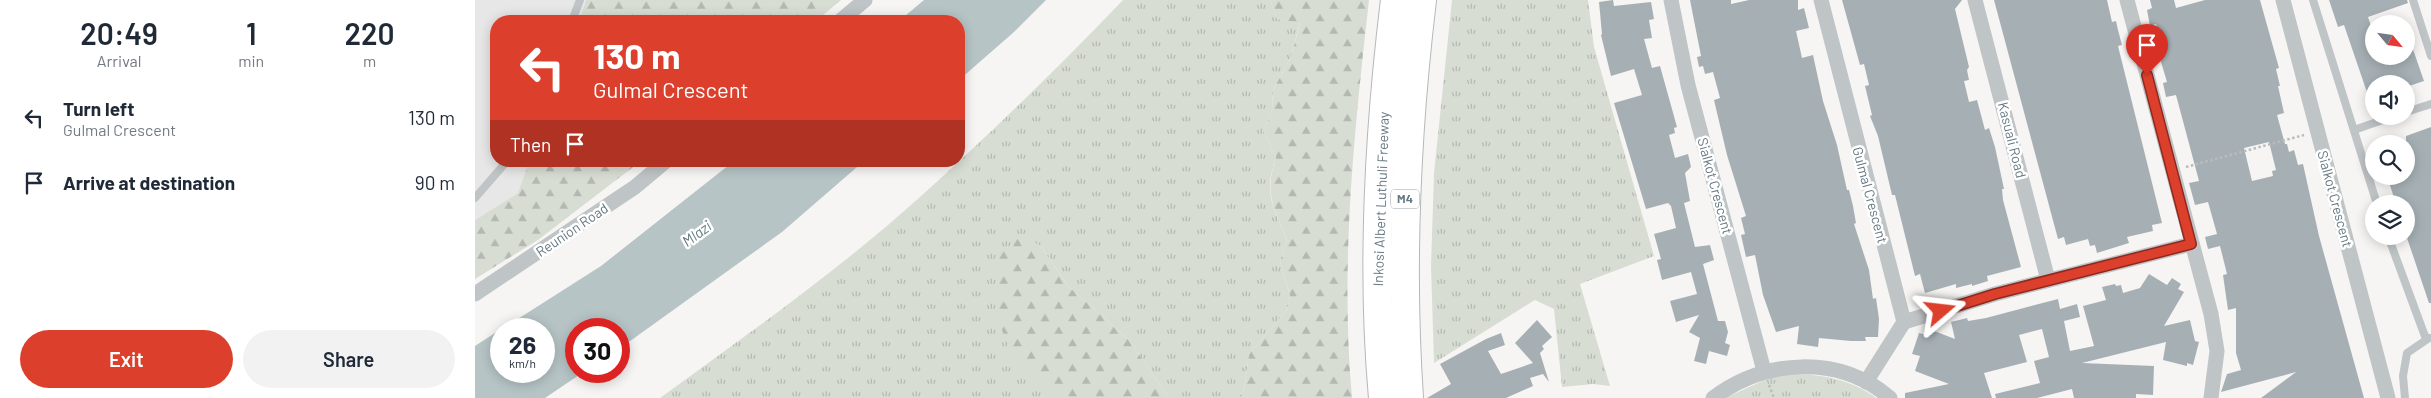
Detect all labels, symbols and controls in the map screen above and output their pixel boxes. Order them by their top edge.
text: 20:49 [80,15,158,51]
text: 1 [246,15,257,51]
text: 220 [345,15,395,51]
north arrow [2365,15,2415,65]
map controls [2365,15,2415,245]
pin [2126,24,2168,75]
icon: arrive [2133,31,2161,59]
text: 130 m [593,34,680,76]
icon: left [510,35,575,100]
text: Arrival [97,51,141,70]
text: min [238,51,264,70]
text: m [363,51,376,70]
button: sound [2365,75,2415,125]
text: Gulmal Crescent [593,76,749,102]
text: Turn left [63,97,134,120]
street label: Kasuali Road [1995,100,2030,180]
icon: left [20,104,48,132]
text: 130 m [408,106,455,129]
street label: Inkosi Albert Luthuli Freeway [1369,111,1392,287]
text: Gulmal Crescent [63,120,176,139]
icon: arrive [561,130,589,158]
text: Then [510,133,551,156]
button: search [2365,135,2415,185]
street label: Sialkot Crescent [1694,136,1737,236]
street label: Gulmal Crescent [1849,145,1892,245]
street label: Sialkot Crescent [2314,149,2357,249]
icon: arrive [20,169,48,197]
text: Arrive at destination [63,171,235,194]
text: 90 m [415,171,455,194]
road number: M4 [1391,190,1419,208]
button: layers [2365,195,2415,245]
street label: Reunion Road [532,199,611,260]
water label: Mlazi [678,216,715,250]
position arrow [1914,284,1966,336]
speed limit sign: 30 [565,318,630,383]
text: 26 [509,329,536,359]
button: Exit [20,330,233,388]
button: Share [243,330,455,388]
text: km/h [509,356,536,370]

